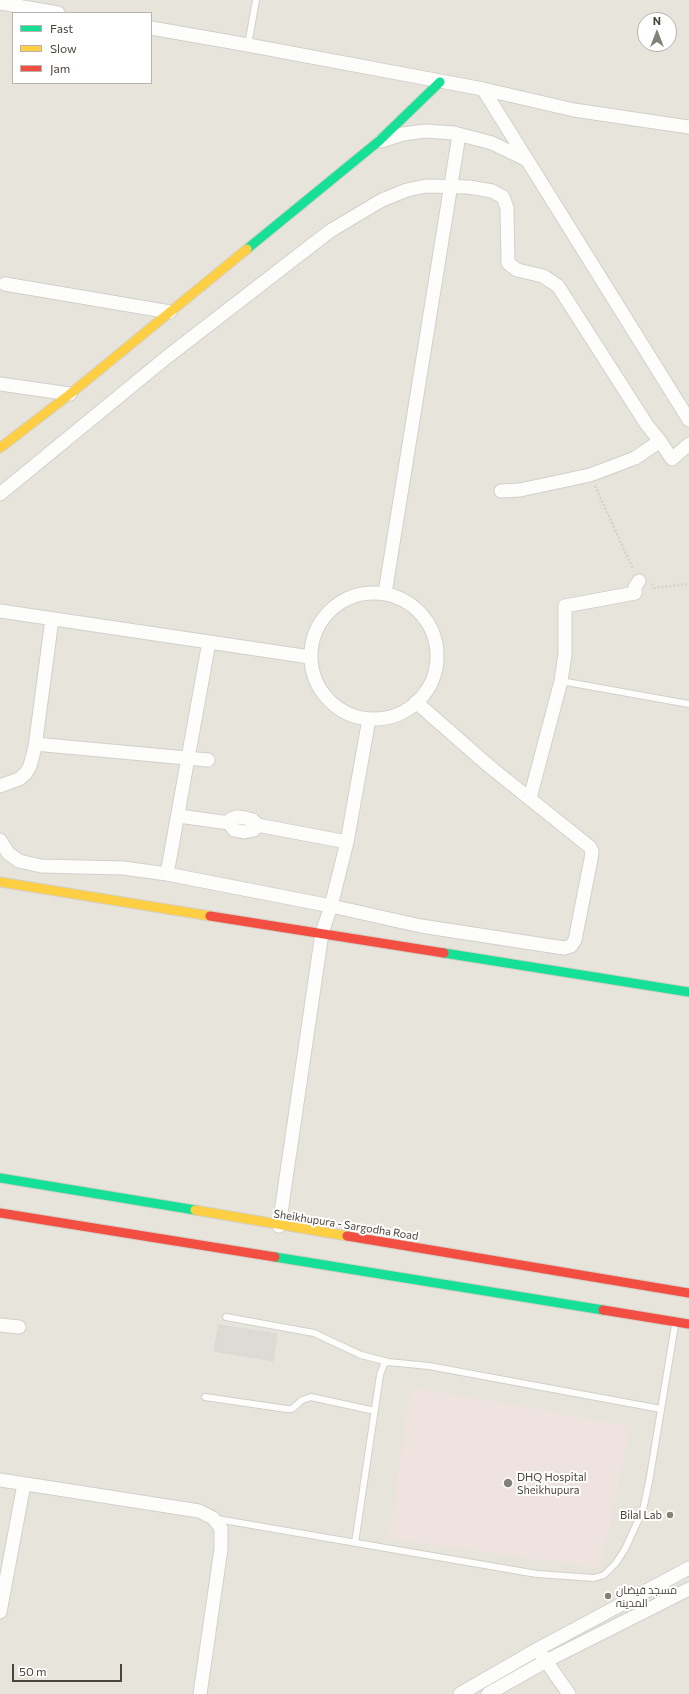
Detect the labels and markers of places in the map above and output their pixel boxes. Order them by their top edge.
place label: DHQ Hospital Sheikhupura [517,1470,587,1496]
marker: DHQ Hospital Sheikhupura [502,1477,514,1489]
place label: Bilal Lab [620,1508,662,1522]
marker: Bilal Lab [665,1510,675,1520]
place label: مسجد فیضان المدینہ [616,1583,677,1609]
marker: مسجد فیضان المدینہ [603,1591,613,1601]

